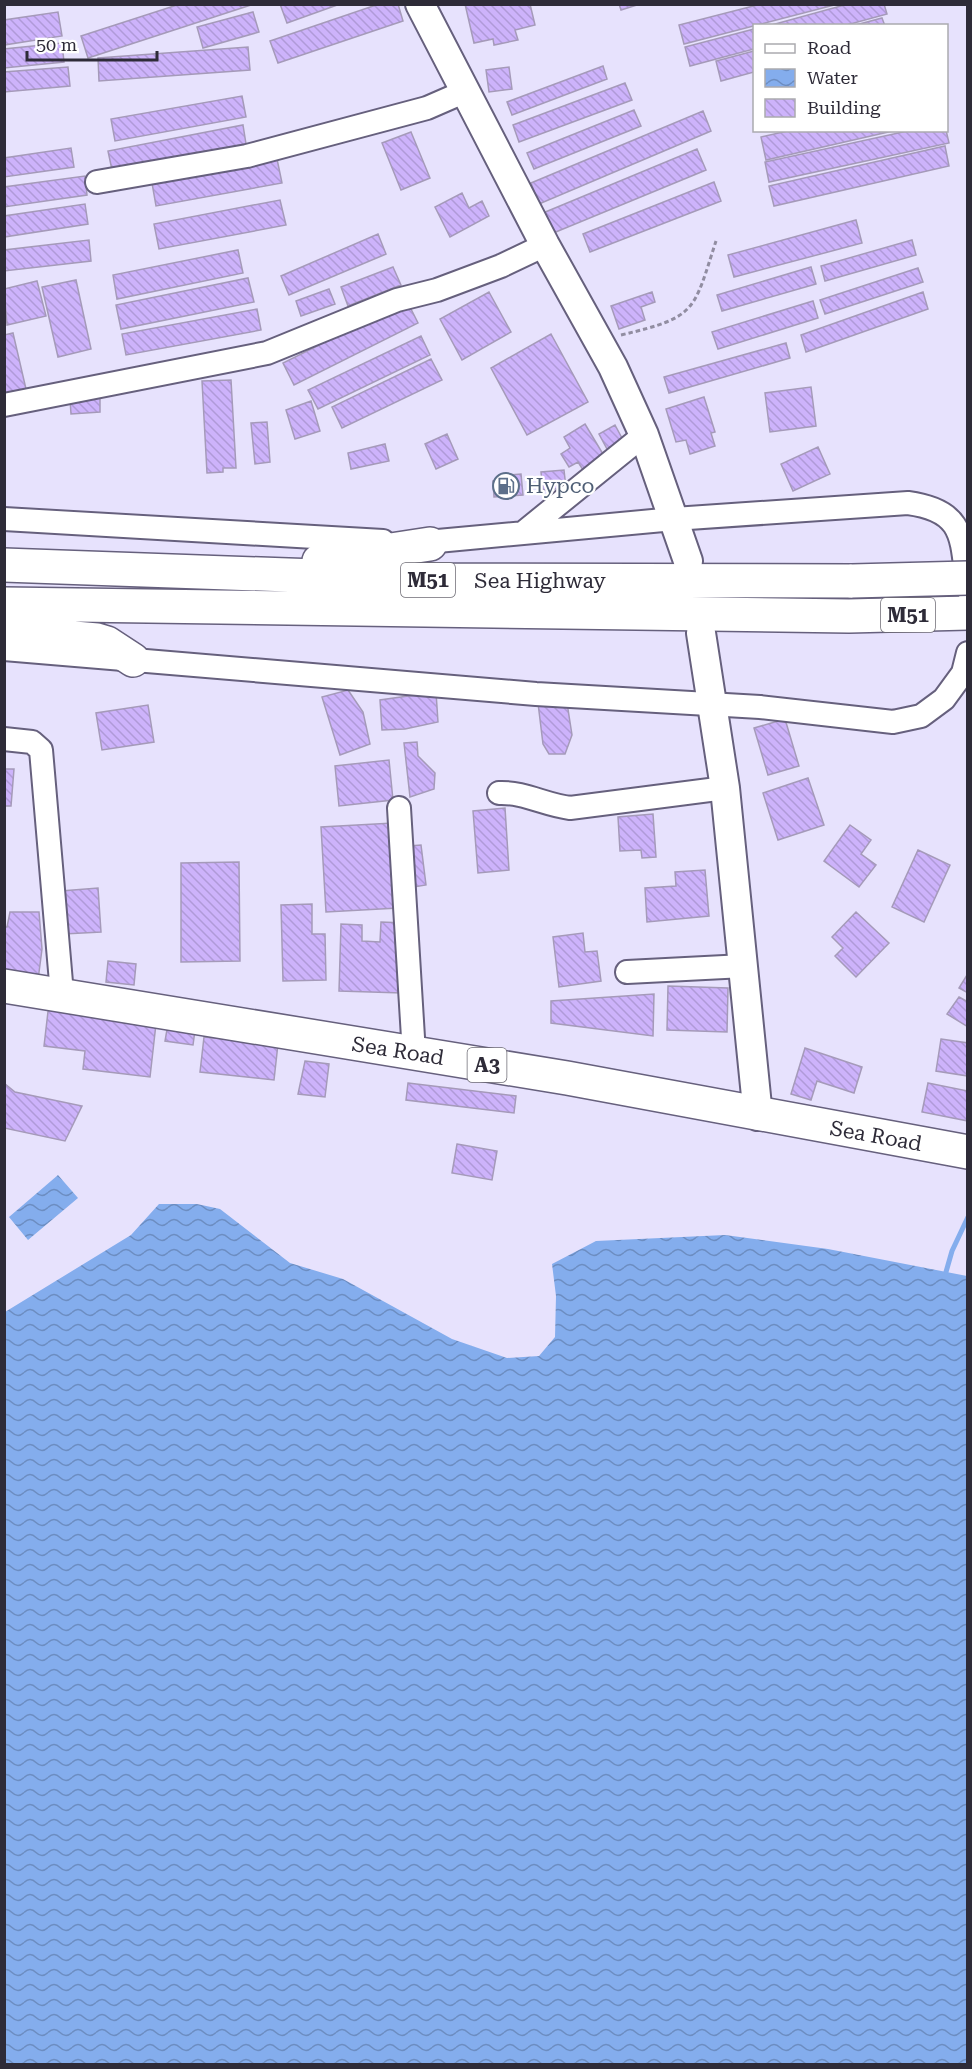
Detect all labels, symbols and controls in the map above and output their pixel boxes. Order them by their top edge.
scale bar [27,24,158,62]
legend [753,24,948,132]
text: 50 m [36,34,77,55]
text: Road [807,37,852,58]
text: Water [807,67,858,88]
text: Building [807,97,881,118]
fuel station icon: Hypco [491,471,521,501]
place label: Hypco [526,474,594,498]
road number: M51 [401,563,455,597]
street label: Sea Highway [474,569,606,593]
road number: M51 [881,598,935,632]
street label: Sea Road [350,1032,446,1070]
road number: A3 [468,1048,506,1082]
street label: Sea Road [828,1116,924,1156]

